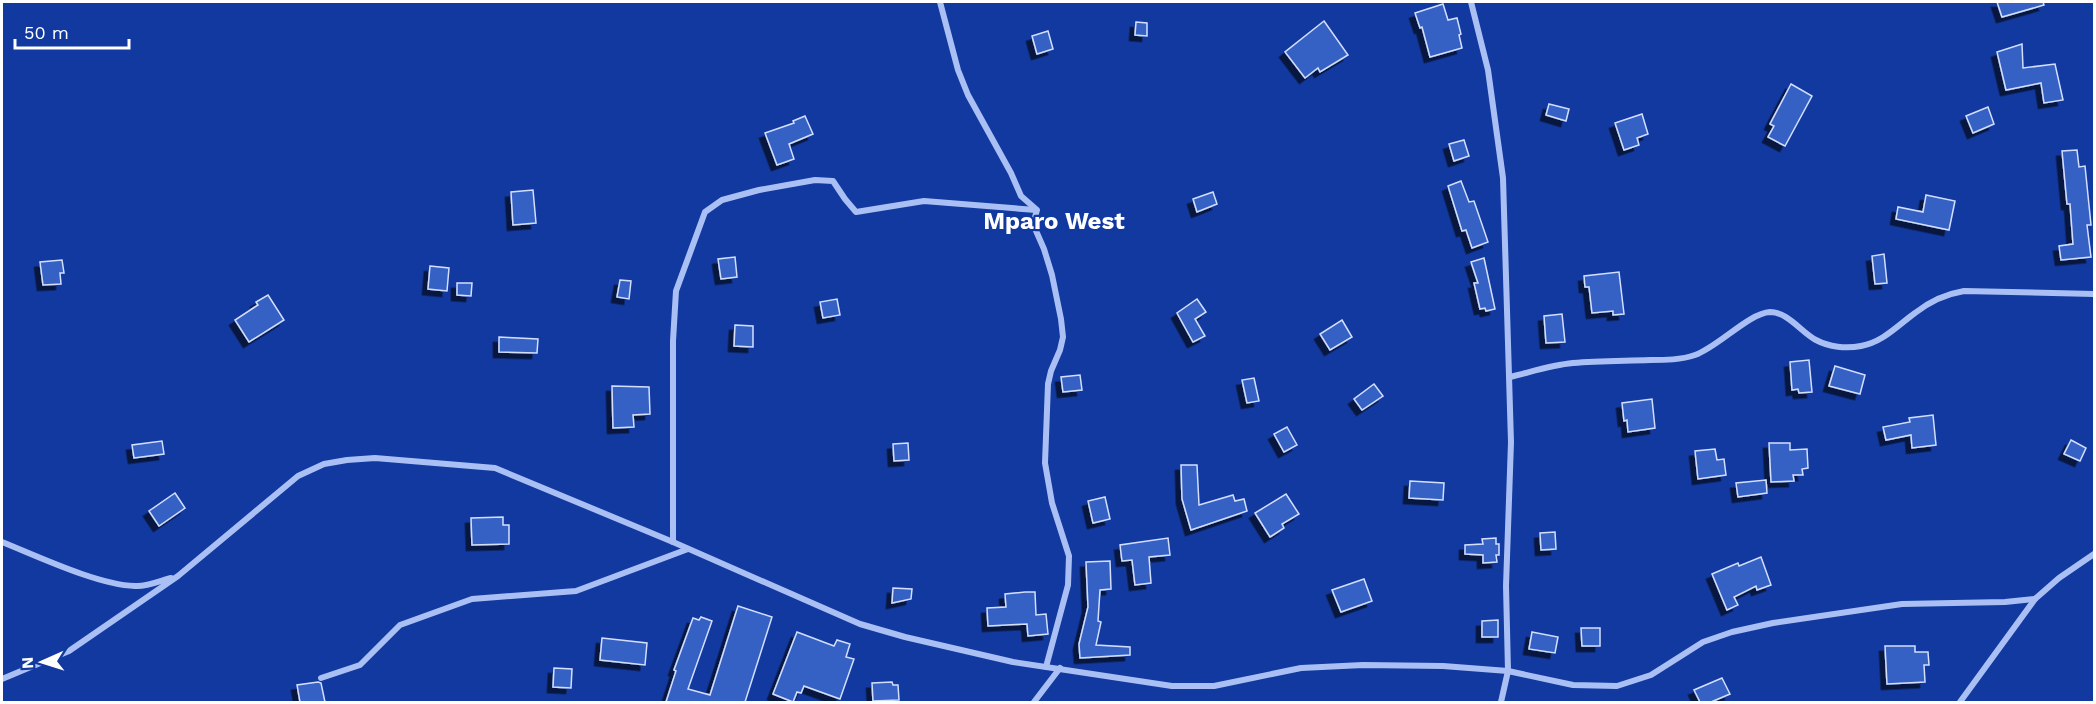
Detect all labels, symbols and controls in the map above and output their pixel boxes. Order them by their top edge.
scale bar [15,12,129,50]
text: 50 m [24,22,69,43]
district label: Mparo West [983,207,1125,235]
north arrow [12,632,72,692]
text: N [18,656,37,669]

